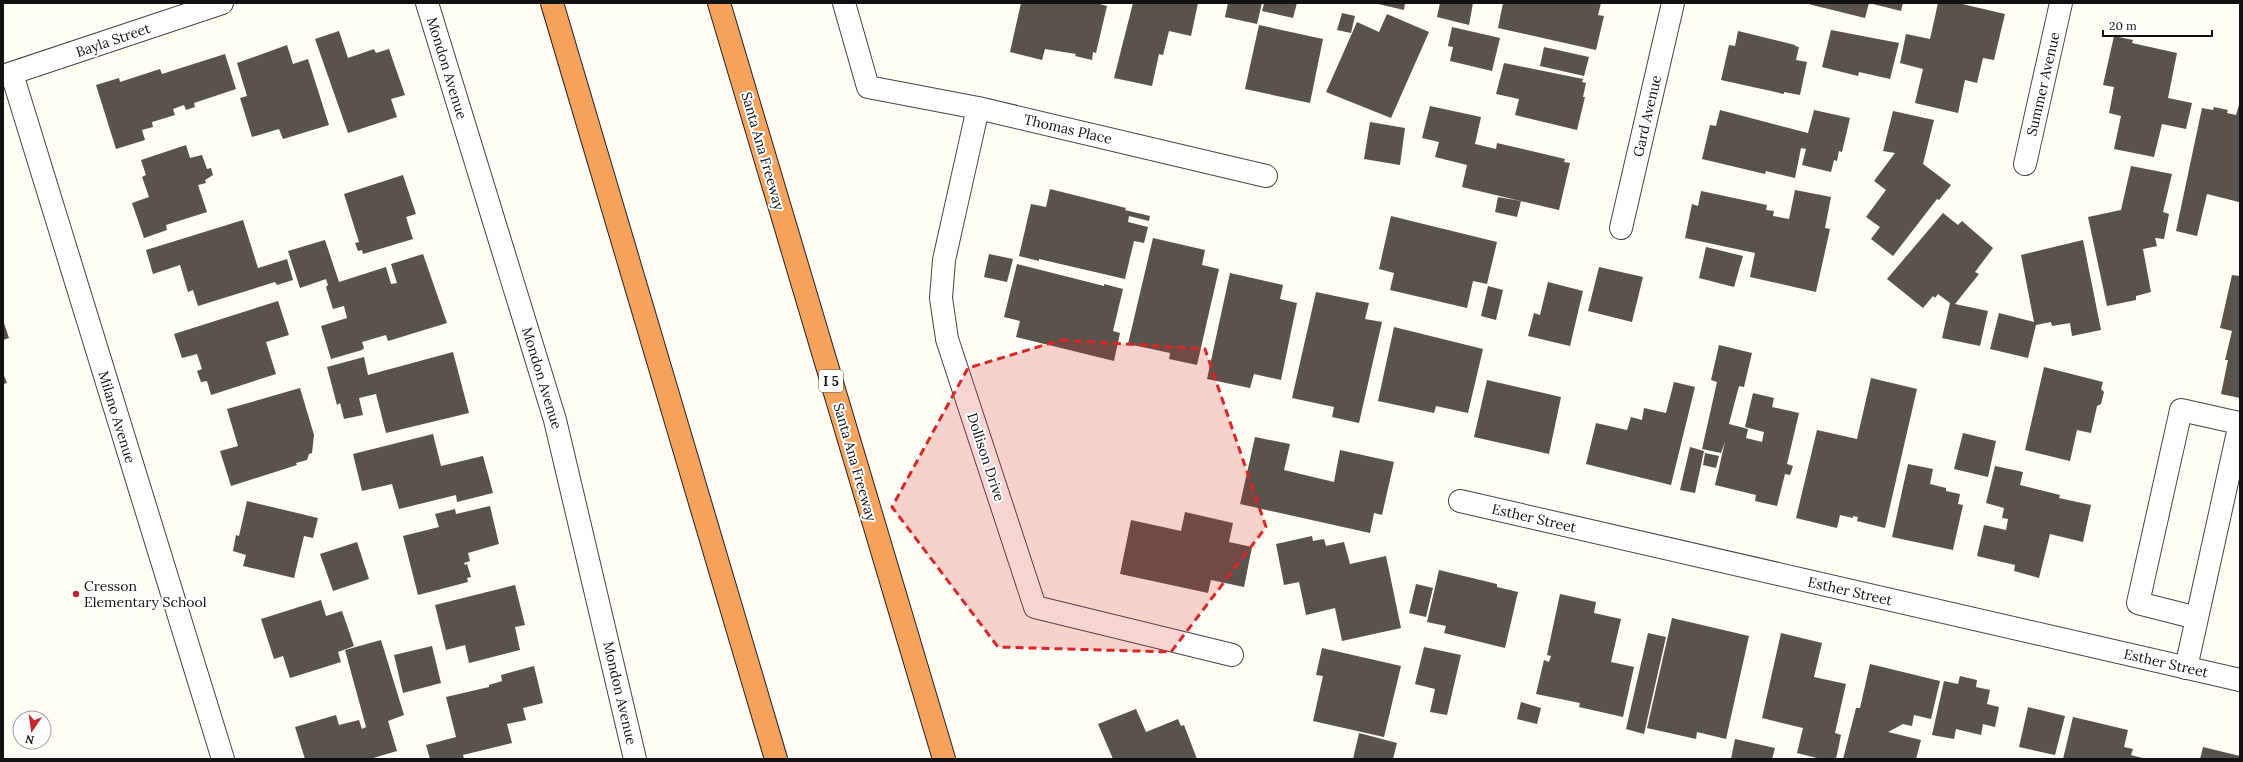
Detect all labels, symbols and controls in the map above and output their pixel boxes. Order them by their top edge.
scale bar [2103,12,2212,38]
street label: Mondon Avenue [423,15,471,122]
text: 20 m [2109,18,2137,33]
street label: Bayla Street [73,19,153,61]
street label: Summer Avenue [2022,30,2064,138]
street label: Gard Avenue [1629,73,1665,159]
street label: Santa Ana Freeway [738,90,789,213]
street label: Thomas Place [1022,110,1114,148]
street label: Mondon Avenue [518,325,566,432]
street label: Milano Avenue [94,369,140,466]
road number: I 5 [819,370,843,392]
street label: Santa Ana Freeway [830,401,881,524]
street label: Dollison Drive [963,410,1009,504]
street label: Esther Street [1490,500,1578,537]
street label: Esther Street [1806,573,1894,610]
place label: Cresson Elementary School [84,577,207,611]
marker: Cresson Elementary School [71,589,81,599]
street label: Mondon Avenue [599,639,641,747]
street label: Esther Street [2122,645,2210,682]
north arrow [12,710,52,750]
text: N [24,732,35,748]

